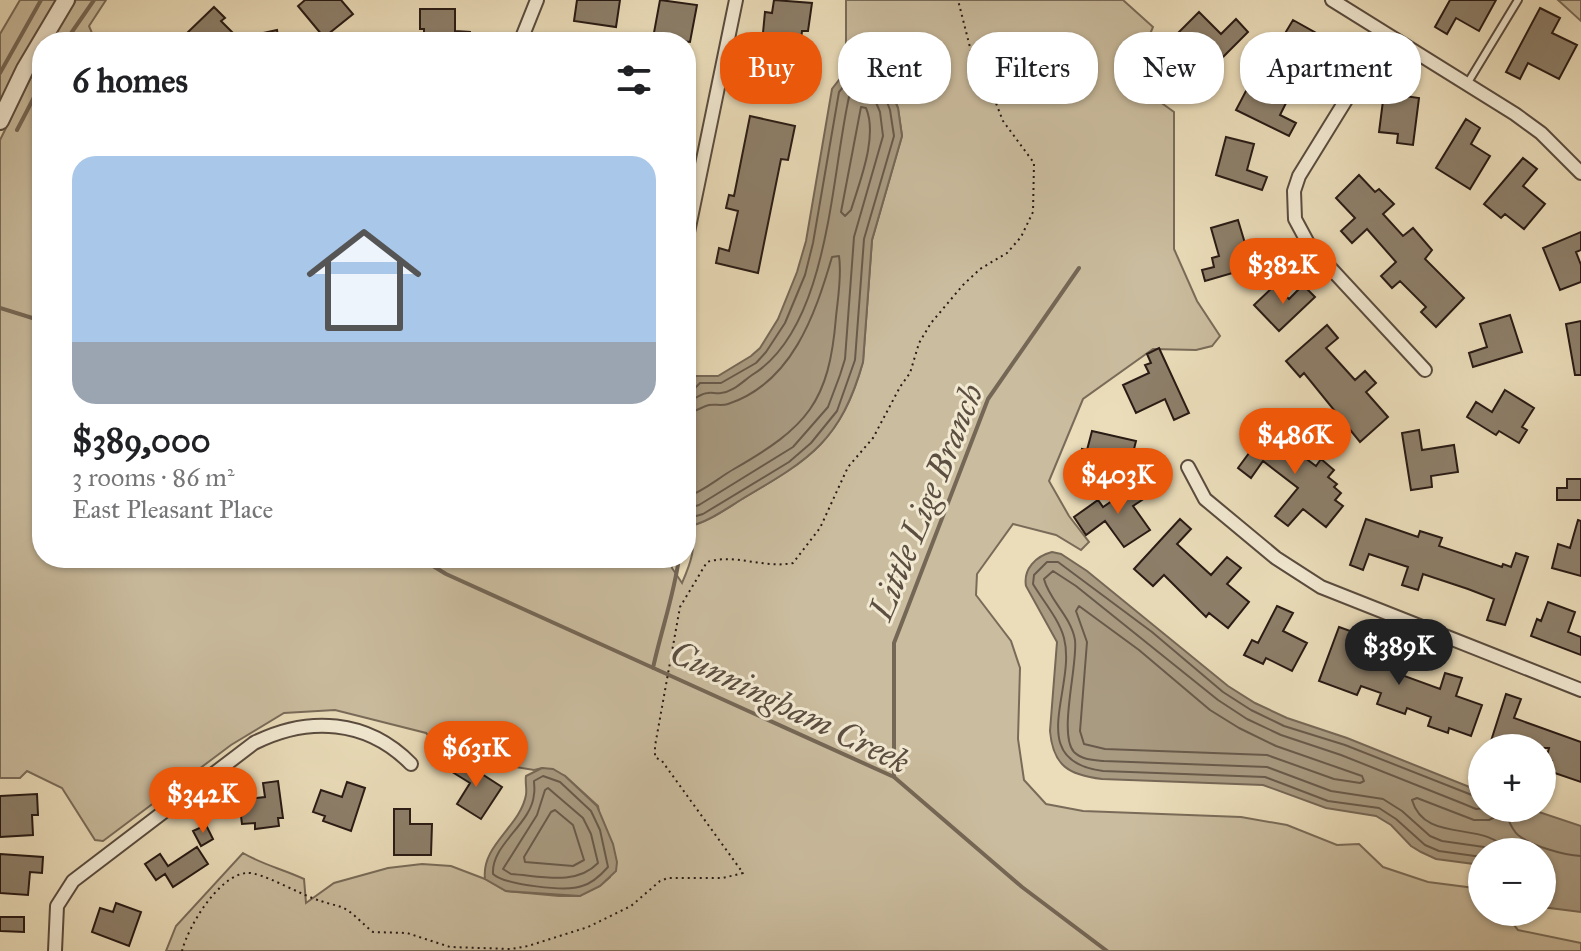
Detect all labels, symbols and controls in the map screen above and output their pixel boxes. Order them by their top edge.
chip: Buy [720,32,822,104]
chip: Rent [838,32,951,104]
chip: Filters [967,32,1098,104]
chip: New [1114,32,1224,104]
chip: Apartment [1240,32,1421,104]
icon: filters [612,58,656,102]
text: 6 homes [72,60,188,101]
icon: home [292,208,436,352]
pin: $382K [1227,238,1339,306]
text: $382K [1247,248,1319,280]
water label: Little Lige Branch [859,378,992,628]
pin: $486K [1239,408,1351,476]
text: $486K [1257,418,1333,450]
text: $389,000 [72,420,211,461]
pin: $403K [1062,448,1174,516]
text: $403K [1081,458,1155,490]
text: 3 rooms · 86 m² [72,461,235,493]
text: East Pleasant Place [72,493,273,525]
pin: $389K [1343,619,1455,687]
text: $389K [1363,629,1435,661]
water label: Cunningham Creek [664,631,916,783]
pin: $631K [420,721,532,789]
text: $631K [442,731,510,763]
map controls [1468,734,1556,926]
button: + [1468,734,1556,822]
pin: $342K [147,767,259,835]
text: $342K [167,777,239,809]
button: − [1468,838,1556,926]

